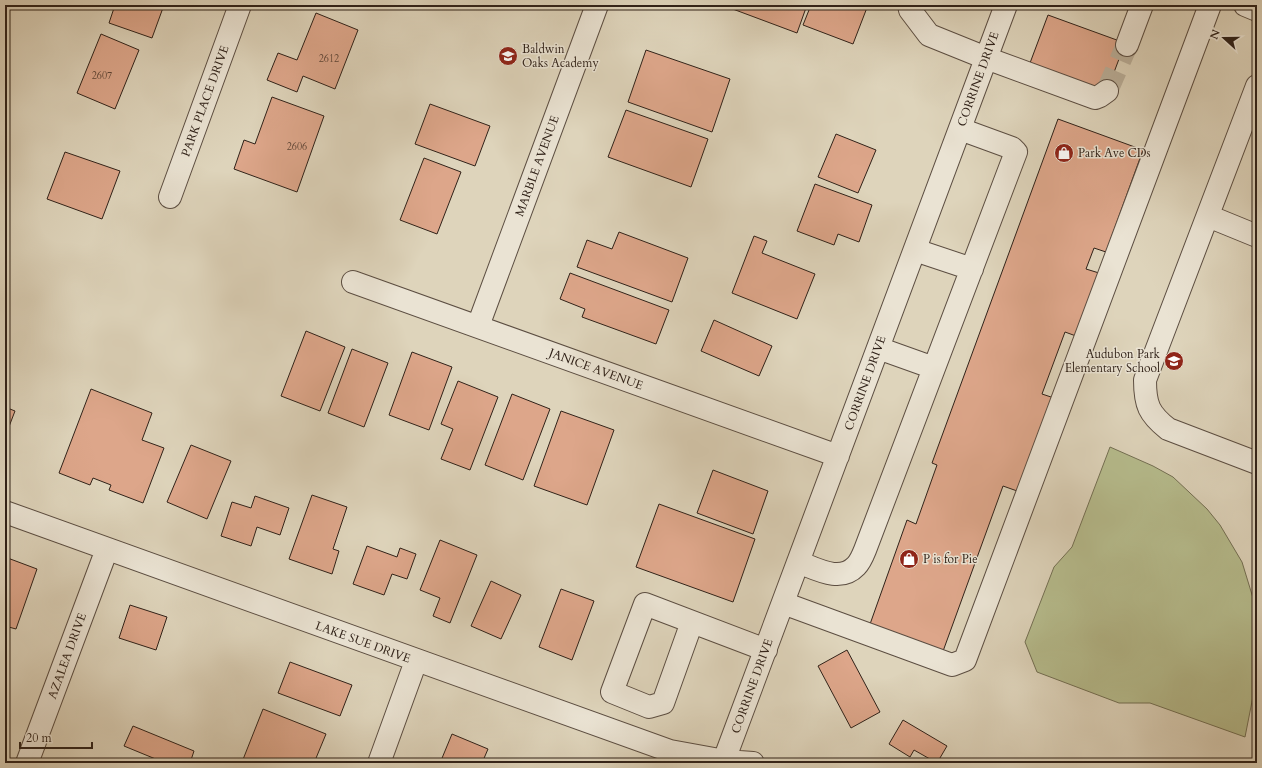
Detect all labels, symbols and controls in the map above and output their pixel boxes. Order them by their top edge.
north arrow [1204,18,1244,58]
text: N [1206,27,1224,42]
street label: CORRINE DRIVE [953,29,1003,129]
place label: Baldwin Oaks Academy [522,41,599,71]
street label: PARK PLACE DRIVE [177,43,233,159]
school or university icon: Baldwin Oaks Academy [497,45,519,67]
house number: 2612 [319,52,339,66]
house number: 2607 [92,69,112,83]
street label: MARBLE AVENUE [511,113,563,219]
house number: 2606 [287,140,307,154]
shop icon: Park Ave CDs [1053,142,1075,164]
place label: Park Ave CDs [1078,145,1151,161]
street label: CORRINE DRIVE [840,333,890,433]
street label: JANICE AVENUE [545,344,645,393]
place label: Audubon Park Elementary School [1065,346,1161,376]
school or university icon: Audubon Park Elementary School [1163,350,1185,372]
shop icon: P is for Pie [898,548,920,570]
place label: P is for Pie [923,551,978,567]
street label: AZALEA DRIVE [44,611,90,701]
street label: LAKE SUE DRIVE [313,617,413,667]
street label: CORRINE DRIVE [727,636,777,736]
scale bar [20,724,92,750]
text: 20 m [26,730,53,746]

